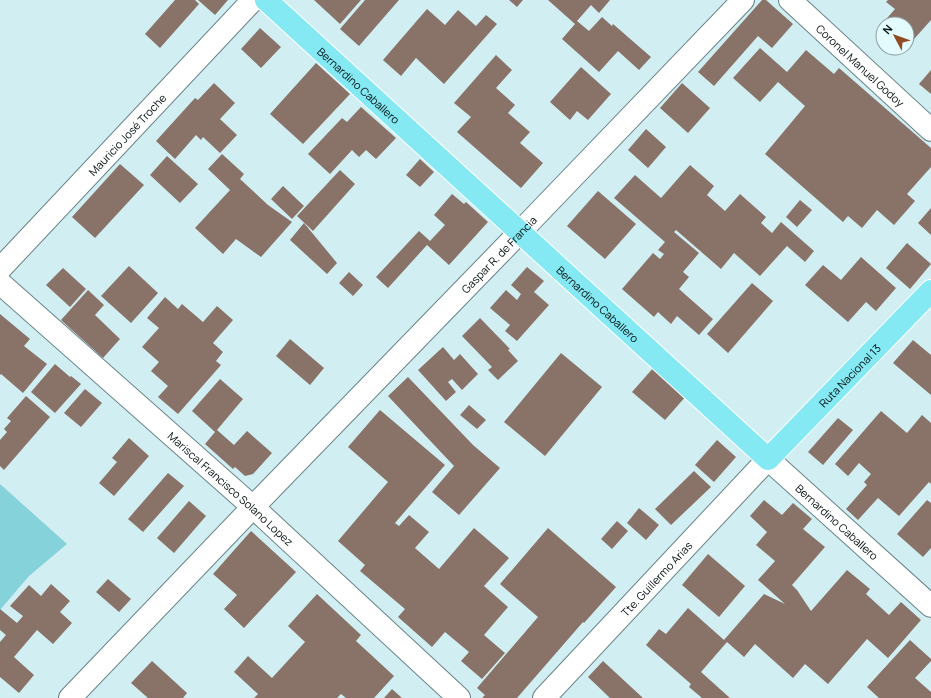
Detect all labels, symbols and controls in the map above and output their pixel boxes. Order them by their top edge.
north arrow [875,16,915,56]
street label: Coronel Manuel Godoy [813,21,908,110]
text: N [879,21,895,37]
street label: Bernardino Caballero [315,44,404,127]
street label: Mauricio José Troche [85,90,169,178]
street label: Gaspar R. de Francia [458,212,539,296]
street label: Bernardino Caballero [554,262,643,345]
street label: Ruta Nacional 13 [815,340,884,410]
street label: Mariscal Francisco Solano Lopez [165,428,297,549]
street label: Bernardino Caballero [793,480,882,563]
street label: Tte. Guillermo Arias [617,537,695,619]

